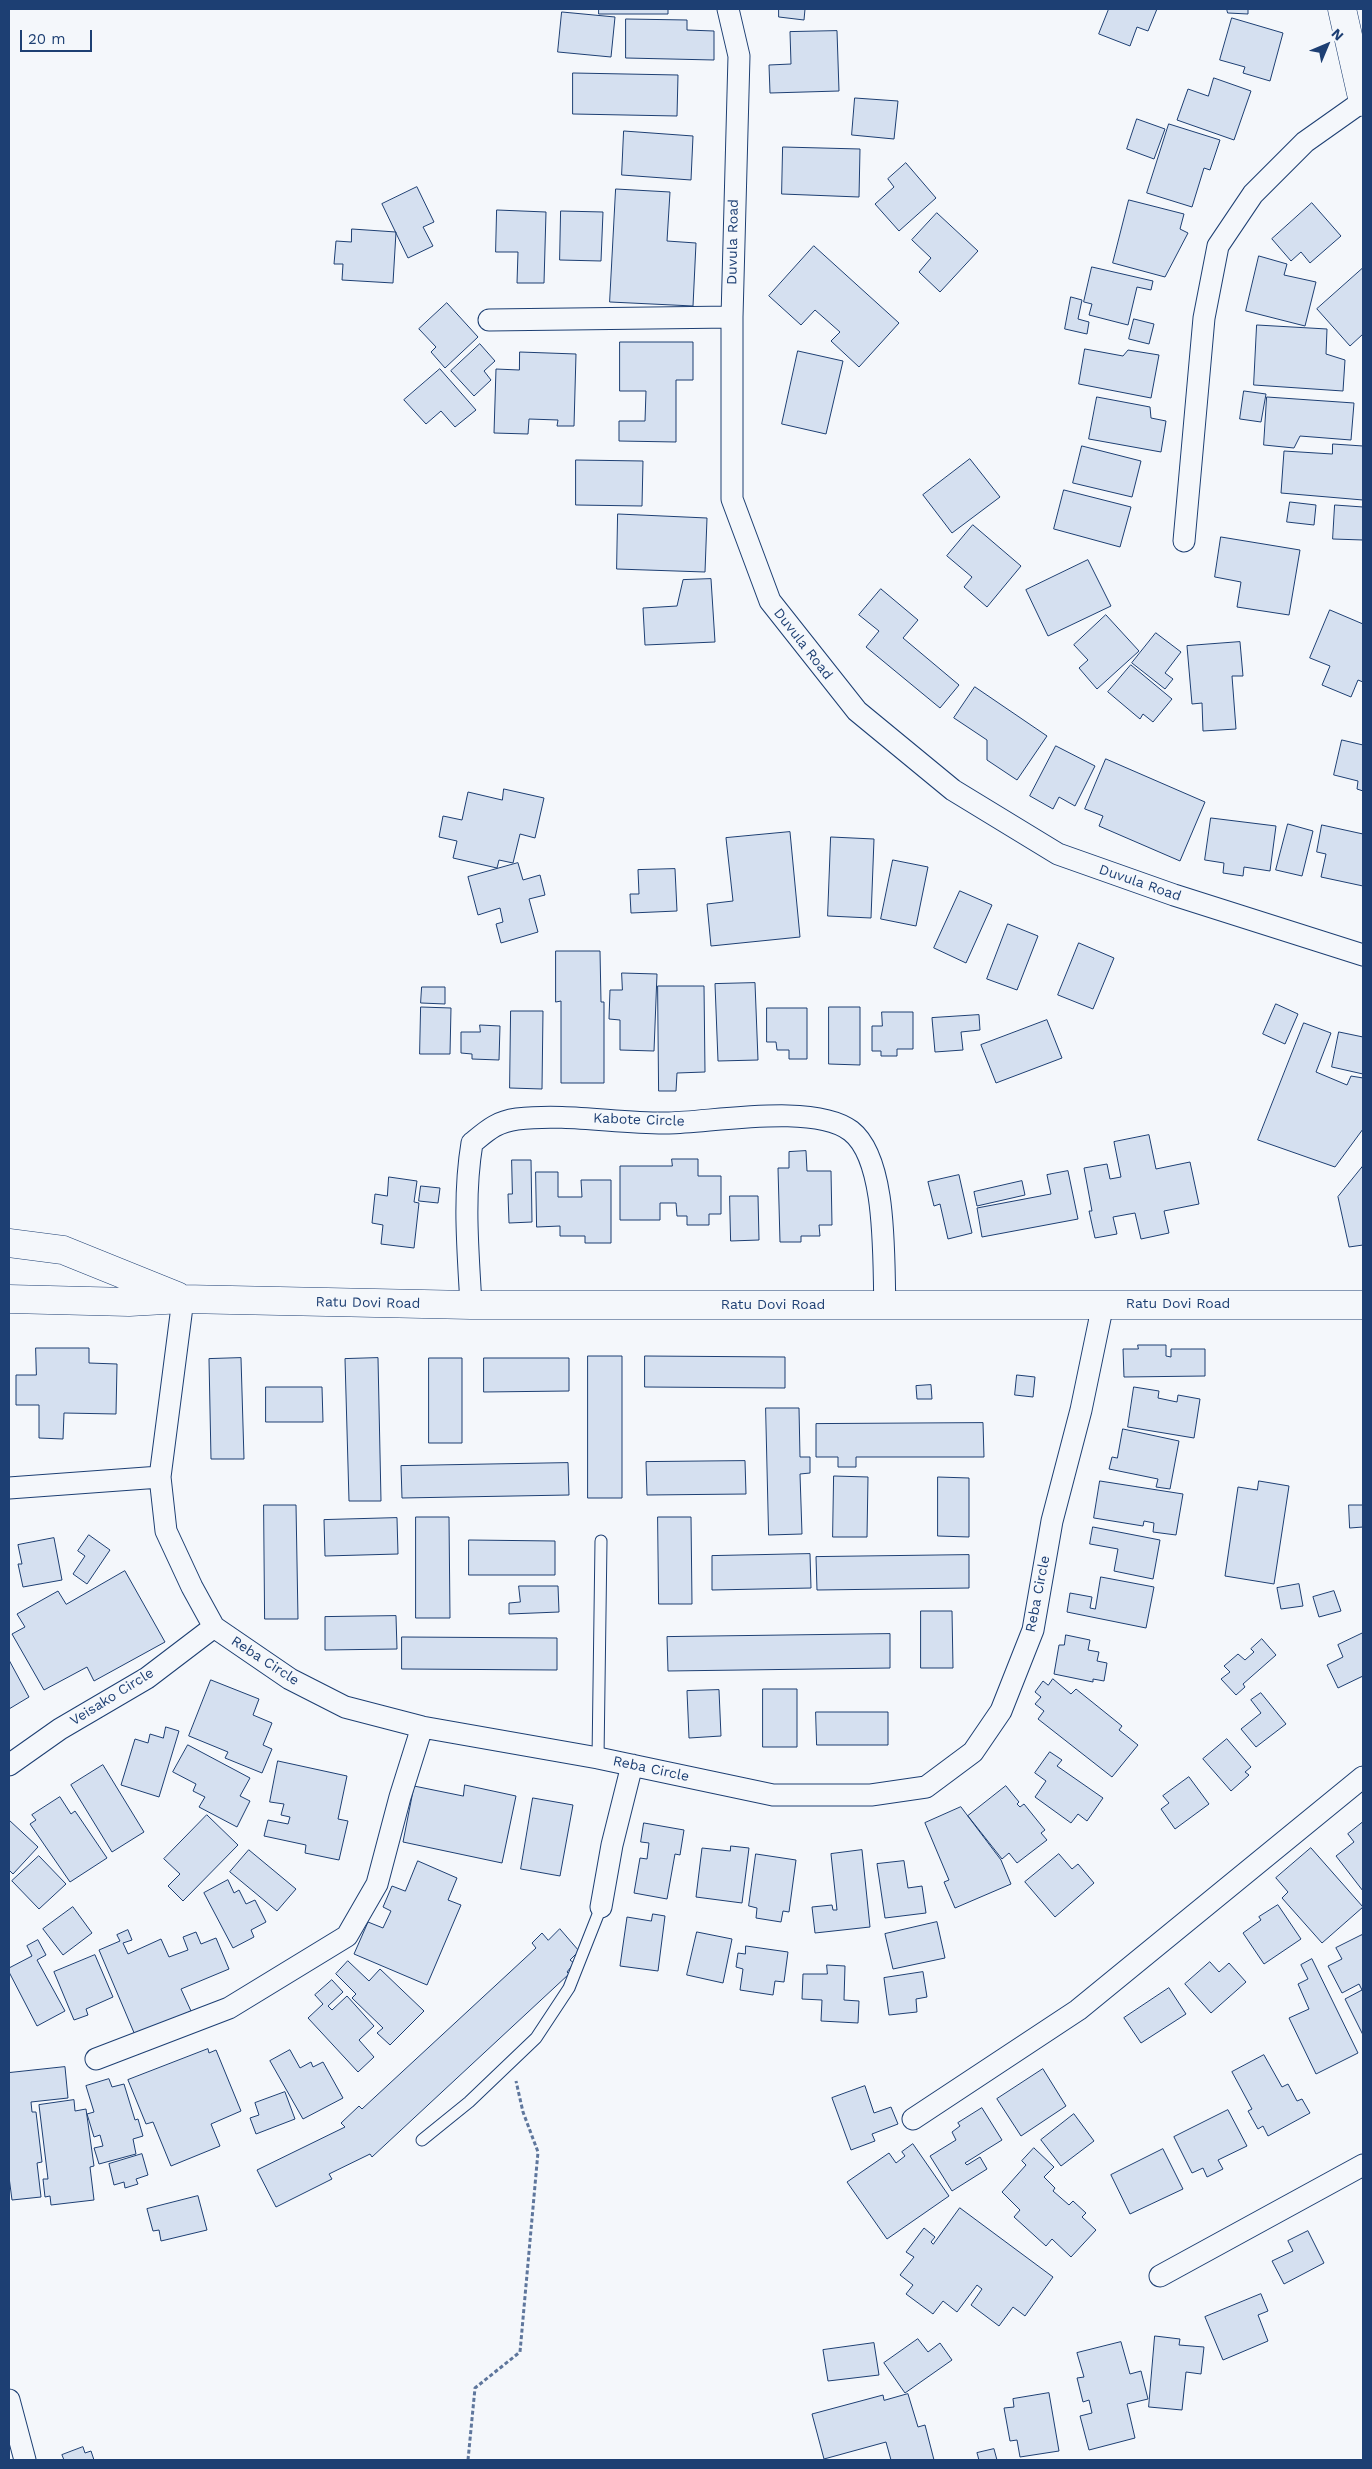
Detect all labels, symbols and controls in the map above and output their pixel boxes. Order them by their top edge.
scale bar [22,20,95,52]
north arrow [1302,20,1352,70]
text: N [1328,25,1347,44]
text: 20 m [28,30,66,48]
street label: Duvula Road [724,199,742,285]
street label: Duvula Road [770,605,836,683]
street label: Duvula Road [1097,861,1183,905]
street label: Kabote Circle [593,1110,685,1130]
street label: Ratu Dovi Road [316,1294,420,1312]
street label: Ratu Dovi Road [1126,1296,1230,1312]
street label: Ratu Dovi Road [721,1297,825,1313]
street label: Reba Circle [1022,1554,1054,1634]
street label: Reba Circle [228,1633,302,1689]
street label: Veisako Circle [67,1665,157,1729]
street label: Reba Circle [611,1753,691,1785]

